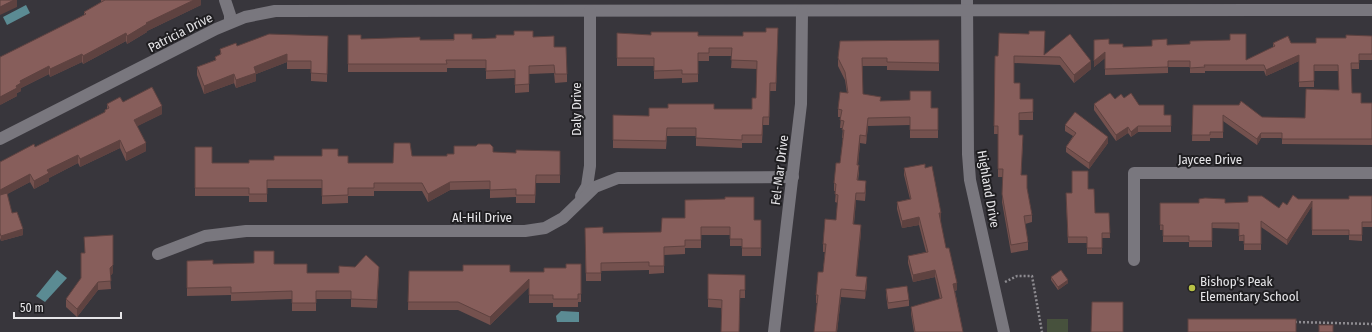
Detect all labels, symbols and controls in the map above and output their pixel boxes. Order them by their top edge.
street label: Patricia Drive [145,10,215,55]
street label: Daly Drive [569,82,584,136]
street label: Fel-Mar Drive [768,134,791,206]
street label: Highland Drive [974,149,1003,229]
street label: Jaycee Drive [1178,152,1242,167]
street label: Al-Hil Drive [452,210,512,225]
place label: Bishop's Peak Elementary School [1200,274,1300,304]
marker: Bishop's Peak Elementary School [1187,283,1197,293]
scale bar [14,294,121,320]
text: 50 m [20,301,44,315]

